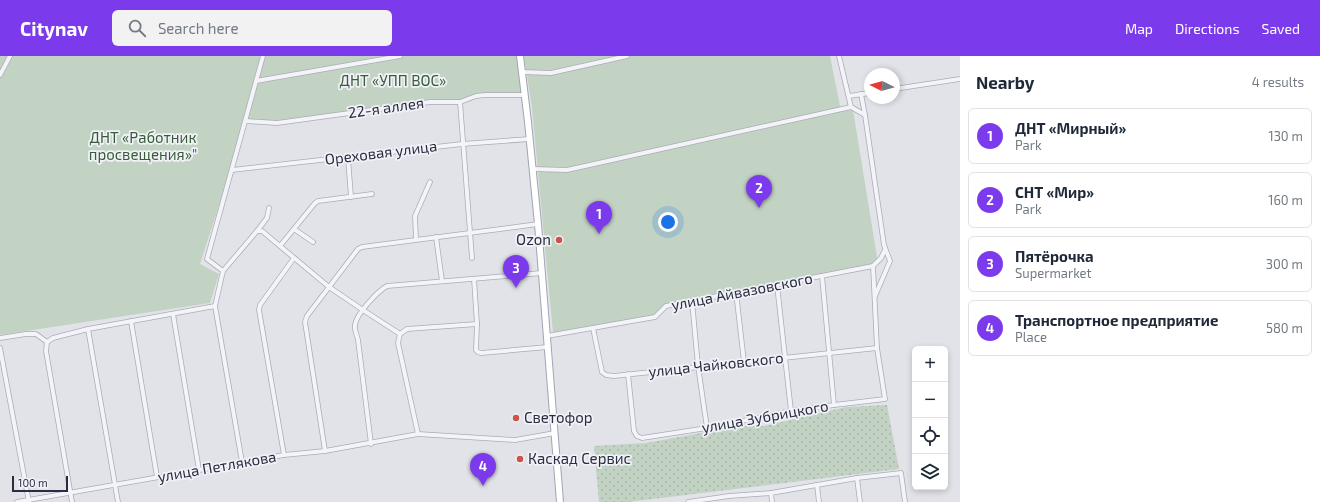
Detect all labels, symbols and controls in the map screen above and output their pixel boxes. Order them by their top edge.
search box [112,10,392,46]
text: Citynav [20,17,88,40]
icon: search [126,17,148,39]
text: Search here [158,19,238,37]
text: Map [1125,20,1153,37]
text: Directions [1175,20,1240,37]
text: Saved [1262,20,1300,37]
north arrow [864,68,900,104]
park label: ДНТ «УПП ВОС» [340,71,446,89]
text: Nearby [976,72,1034,92]
text: 4 results [1252,74,1304,90]
street label: 22-я аллея [347,93,425,121]
text: ДНТ «Мирный» [1015,119,1126,137]
park label: ДНТ «Работник просвещения»" [89,128,197,163]
text: 1 [987,128,993,144]
text: 130 m [1268,128,1303,144]
street label: Ореховая улица [324,136,438,169]
text: Park [1015,137,1042,153]
pin: 2 [746,175,772,208]
text: СНТ «Мир» [1015,183,1094,201]
text: 2 [986,192,994,208]
text: 160 m [1268,192,1303,208]
pin: 1 [586,201,612,234]
text: Park [1015,201,1042,217]
your location [658,212,678,232]
place label: Ozon [516,230,551,248]
marker: Ozon [554,235,564,245]
text: Пятёрочка [1015,247,1094,265]
pin: 3 [503,255,529,288]
text: 3 [986,256,994,272]
text: 300 m [1266,256,1303,272]
text: Supermarket [1015,265,1092,281]
street label: улица Айвазовского [670,268,814,315]
text: Транспортное предприятие [1015,311,1218,329]
text: 4 [986,320,994,336]
text: 580 m [1266,320,1303,336]
text: Place [1015,329,1047,345]
map controls [912,346,948,490]
button: + [912,346,948,382]
street label: улица Чайковского [647,348,784,381]
button: − [912,382,948,418]
street label: улица Зубрицкого [700,396,830,437]
place label: Светофор [524,408,593,426]
marker: Светофор [511,413,521,423]
button: locate [912,418,948,454]
street label: улица Петлякова [156,447,278,486]
place label: Каскад Сервис [528,449,631,467]
pin: 4 [470,453,496,486]
marker: Каскад Сервис [515,454,525,464]
button: layers [912,454,948,490]
scale bar [12,474,68,493]
text: 100 m [18,476,48,489]

